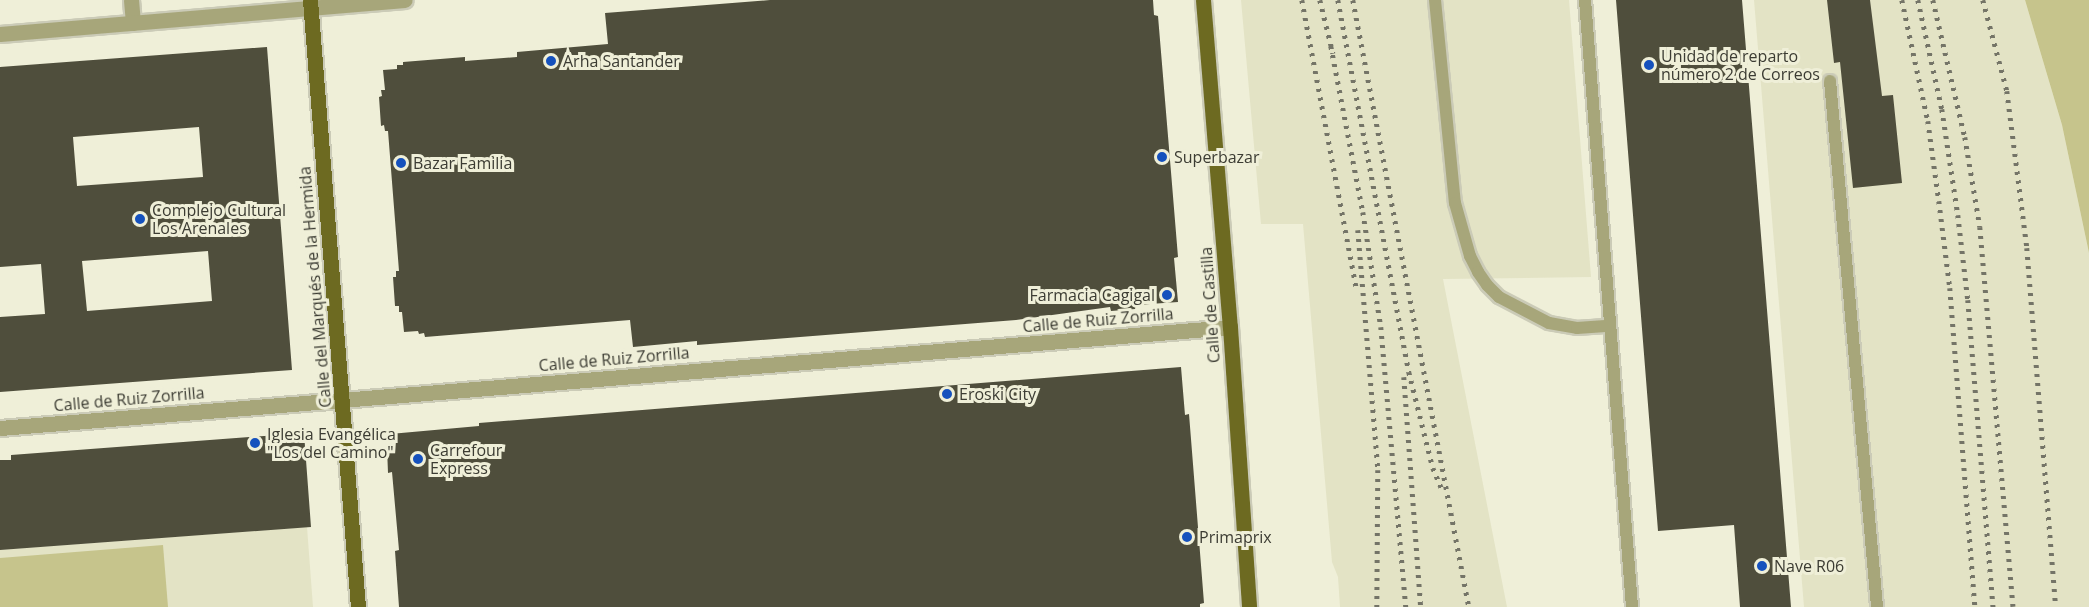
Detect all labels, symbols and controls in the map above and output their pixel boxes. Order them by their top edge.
place label: Unidad de reparto número 2 de Correos [1661,46,1820,84]
place label: Arha Santander [563,51,680,71]
marker: Arha Santander [544,54,558,68]
marker: Unidad de reparto número 2 de Correos [1642,58,1656,72]
place label: Superbazar [1174,147,1260,167]
marker: Superbazar [1155,150,1169,164]
place label: Bazar Familia [413,153,512,173]
marker: Bazar Familia [394,156,408,170]
street label: Calle del Marqués de la Hermida [295,166,335,408]
place label: Complejo Cultural Los Arenales [152,200,286,238]
marker: Complejo Cultural Los Arenales [133,212,147,226]
street label: Calle de Castilla [1196,246,1224,364]
place label: Farmacia Cagigal [1030,285,1155,305]
marker: Farmacia Cagigal [1160,288,1174,302]
street label: Calle de Ruiz Zorrilla [1022,304,1174,336]
street label: Calle de Ruiz Zorrilla [538,343,690,375]
street label: Calle de Ruiz Zorrilla [53,383,205,415]
place label: Eroski City [959,384,1036,404]
marker: Eroski City [940,387,954,401]
place label: Iglesia Evangélica "Los del Camino" [267,424,396,462]
marker: Iglesia Evangélica "Los del Camino" [248,436,262,450]
place label: Carrefour Express [430,440,502,478]
marker: Carrefour Express [411,452,425,466]
place label: Primaprix [1199,527,1272,547]
marker: Primaprix [1180,530,1194,544]
place label: Nave R06 [1774,556,1844,576]
marker: Nave R06 [1755,559,1769,573]

